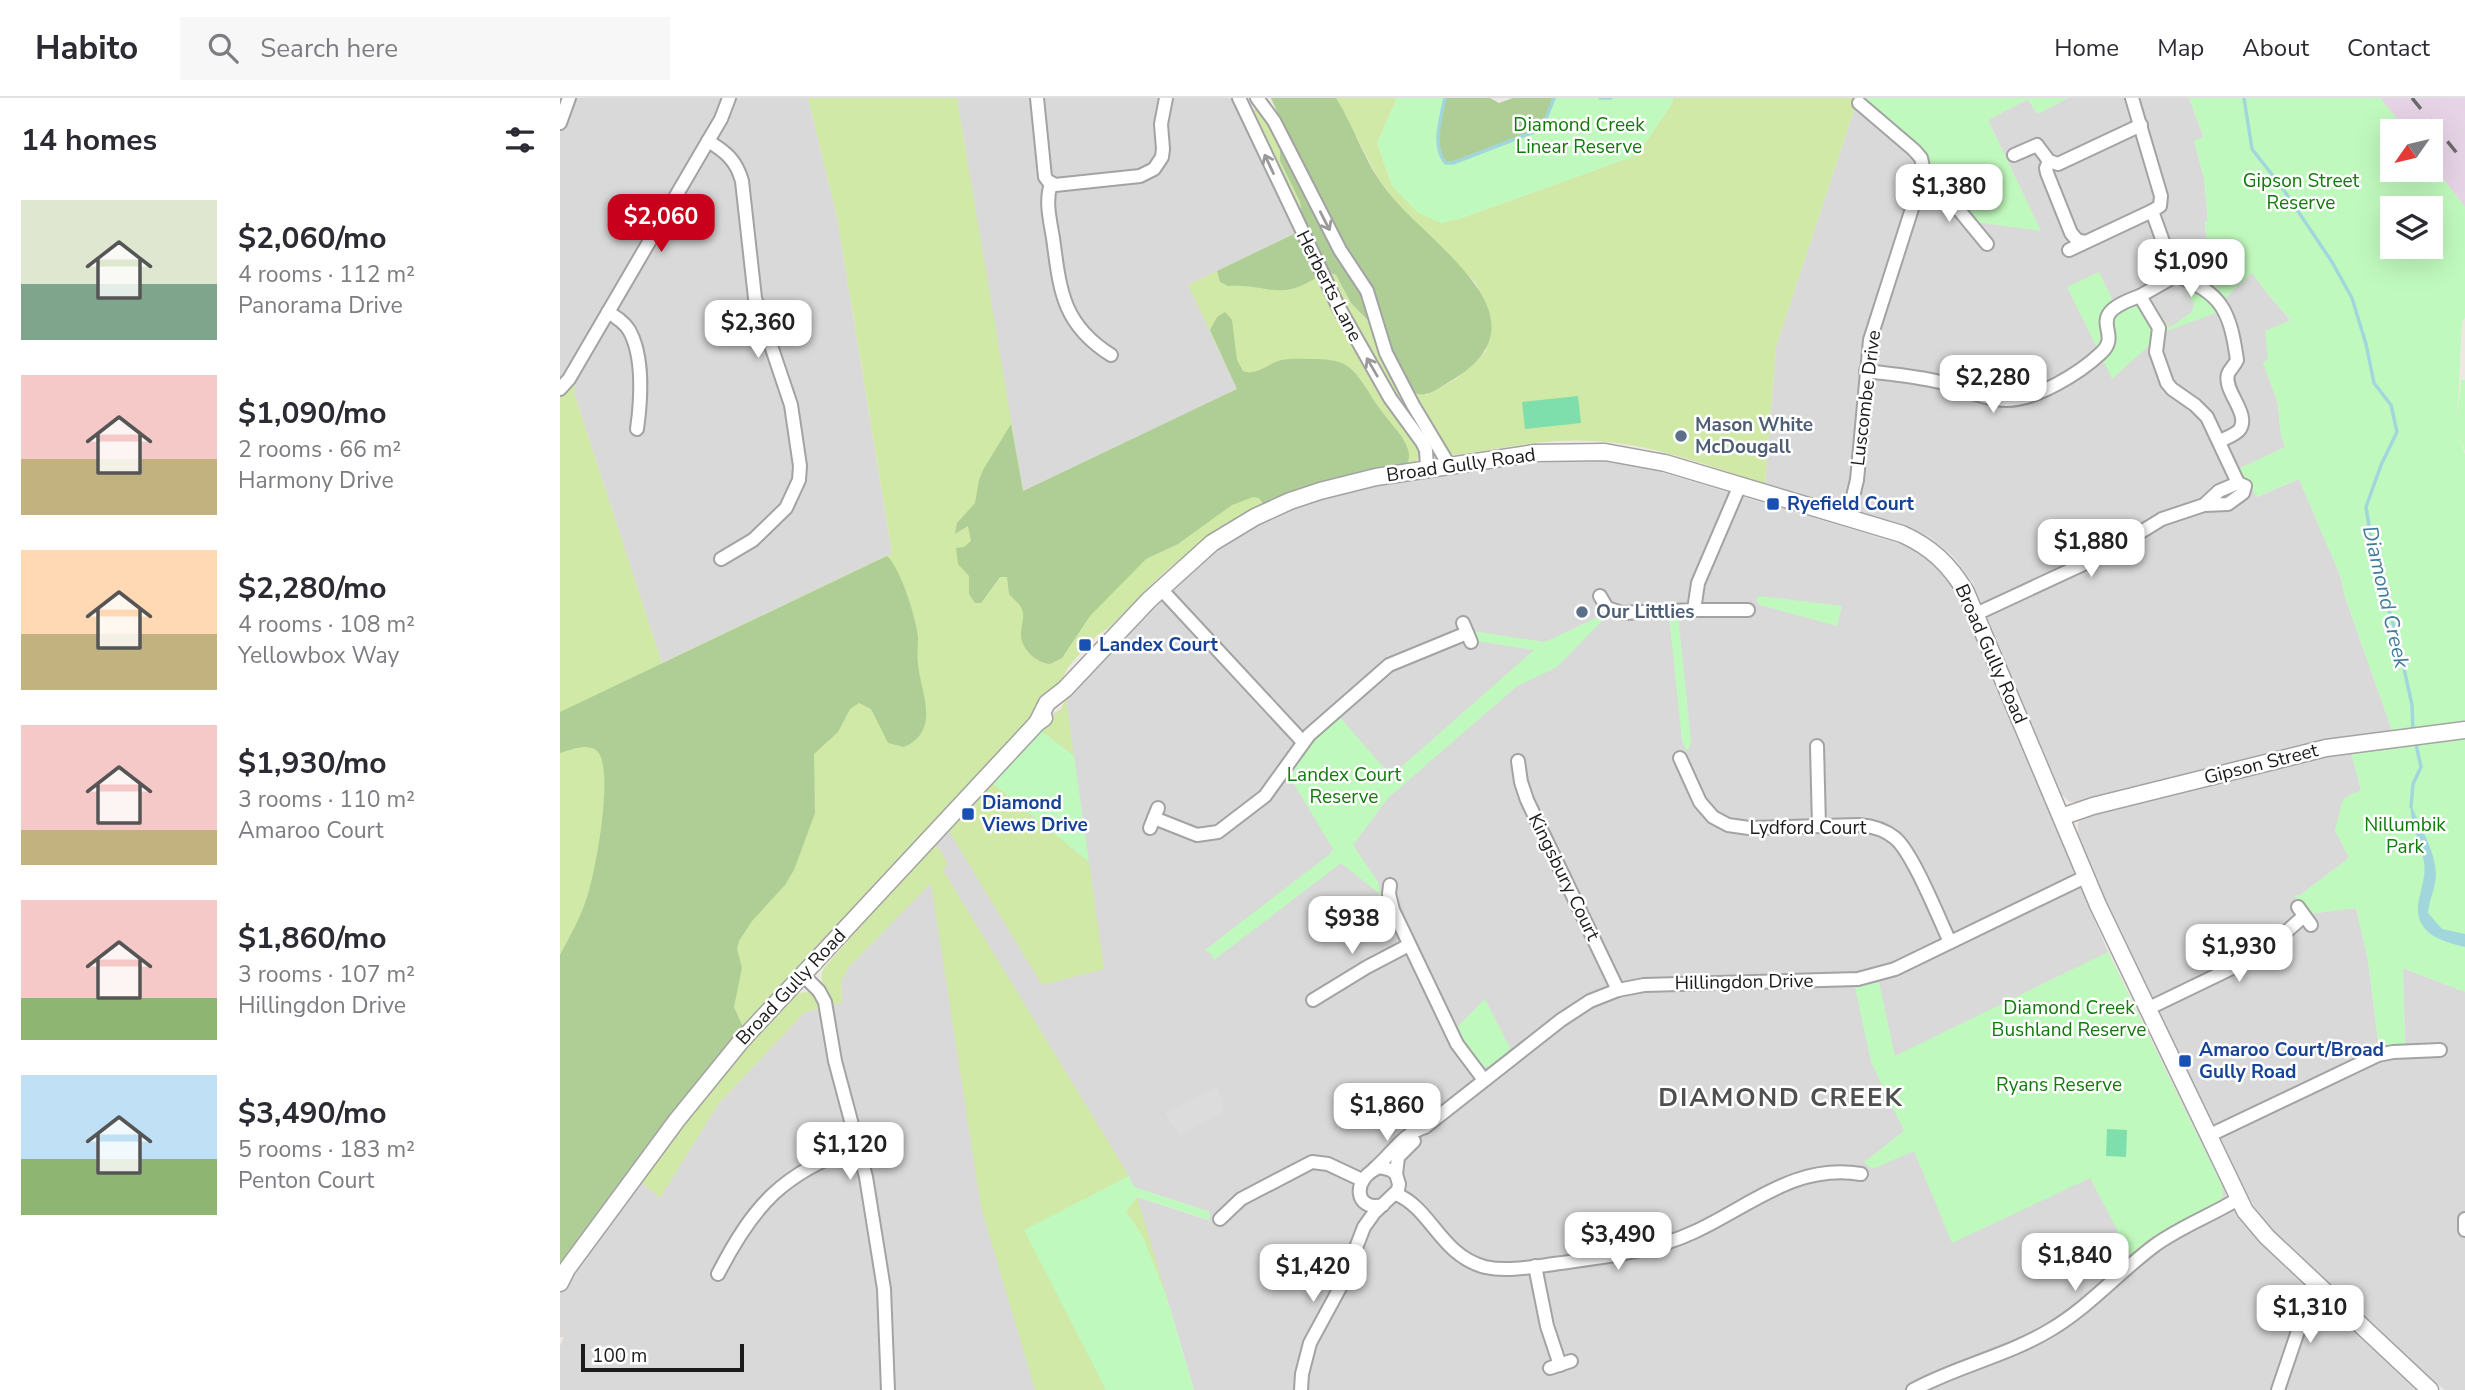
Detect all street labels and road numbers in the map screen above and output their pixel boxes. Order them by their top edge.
street label: Herberts Lane [1290,226,1368,346]
street label: Luscombe Drive [1845,329,1887,467]
street label: Broad Gully Road [1385,442,1537,488]
street label: Broad Gully Road [1949,580,2033,728]
street label: Gipson Street [2201,737,2321,791]
street label: Kingsbury Court [1522,809,1606,945]
street label: Lydford Court [1750,815,1867,841]
street label: Broad Gully Road [730,923,852,1051]
street label: Hillingdon Drive [1674,968,1814,996]

